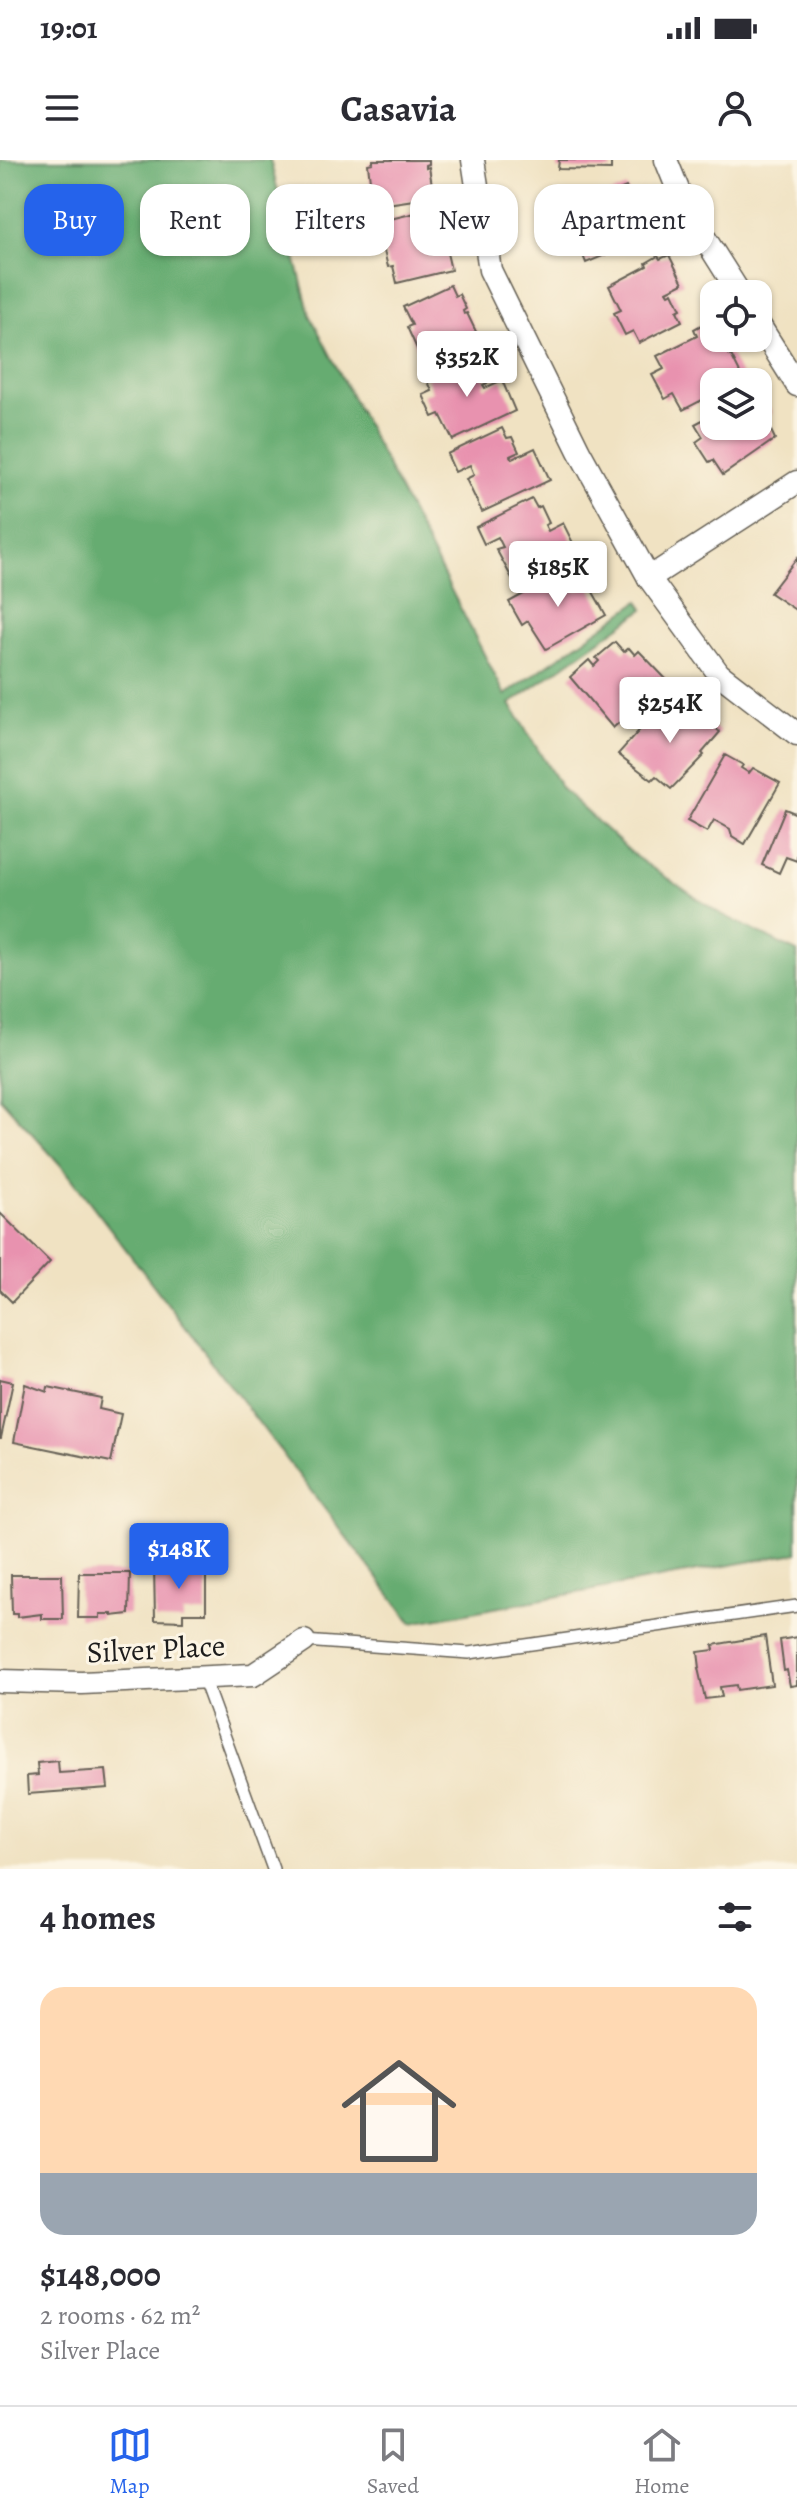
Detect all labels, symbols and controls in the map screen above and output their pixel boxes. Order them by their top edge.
text: 19:01 [40,8,98,48]
text: Casavia [341,84,456,133]
icon: menu [40,86,84,130]
icon: person [713,86,757,130]
chip: Buy [24,184,124,256]
chip: Rent [140,184,250,256]
chip: Filters [266,184,394,256]
chip: New [410,184,518,256]
chip: Apartment [534,184,714,256]
map controls [700,280,772,440]
button: locate [700,280,772,352]
pin: $352K [411,331,523,399]
text: $352K [435,339,499,374]
button: layers [700,368,772,440]
pin: $185K [502,541,614,609]
text: $185K [527,549,589,584]
pin: $254K [614,677,726,745]
text: $254K [637,685,703,720]
pin: $148K [123,1523,235,1591]
text: $148K [147,1531,211,1566]
street label: Silver Place [86,1625,226,1673]
text: 4 homes [40,1894,156,1941]
icon: filters [713,1895,757,1939]
icon: home [327,2039,471,2183]
text: $148,000 [40,2251,161,2298]
text: 2 rooms · 62 m² [40,2298,200,2333]
text: Silver Place [40,2333,160,2368]
tab: Map [108,2423,152,2501]
tab: Saved [367,2423,419,2501]
tab: Home [634,2423,689,2501]

